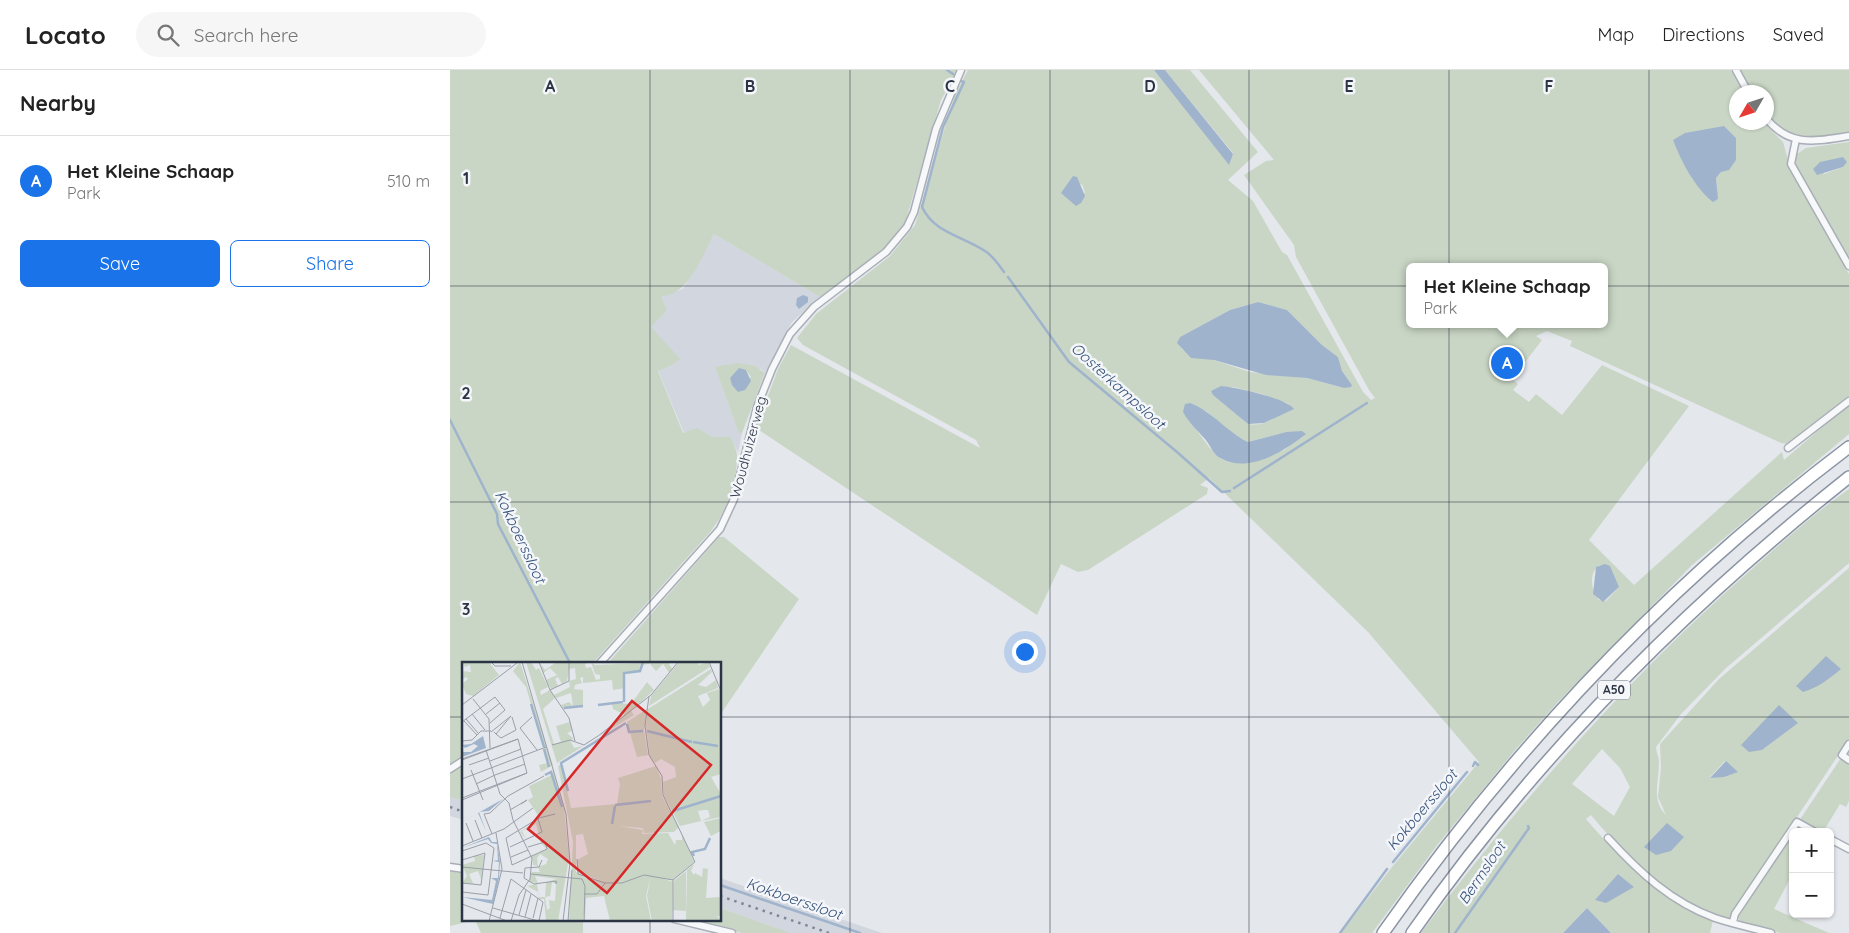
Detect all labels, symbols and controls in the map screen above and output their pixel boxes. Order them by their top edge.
search box [136,12,486,57]
text: Locato [25,20,106,50]
icon: search [154,21,182,49]
text: Search here [194,23,299,47]
text: Map [1597,23,1634,46]
text: Directions [1662,23,1745,46]
text: Saved [1773,23,1824,46]
text: A [545,76,556,96]
text: B [745,76,755,96]
text: C [945,76,955,96]
text: D [1144,76,1156,96]
text: E [1344,76,1354,96]
text: F [1545,76,1554,96]
north arrow [1729,85,1774,130]
text: Nearby [20,90,96,116]
text: Het Kleine Schaap [67,159,234,183]
text: 1 [463,168,469,188]
text: A [31,171,41,191]
text: 510 m [387,171,430,191]
text: Park [67,183,101,203]
button: Save [20,240,220,287]
button: Share [230,240,430,287]
popup [1406,263,1608,328]
text: Het Kleine Schaap [1423,274,1591,298]
text: Park [1423,298,1457,318]
water label: Oosterkampsloot [1067,338,1171,434]
pin: A [1491,344,1523,382]
text: 2 [461,383,471,403]
street label: Woudhuizerweg [726,394,770,500]
water label: Kokboerssloot [491,488,551,588]
text: 3 [462,599,470,619]
your location [1012,639,1038,665]
inset map [462,662,721,920]
road number: A50 [1598,680,1630,700]
water label: Kokboerssloot [1382,764,1462,854]
map controls [1789,828,1834,918]
button: + [1789,828,1834,873]
water label: Bermsloot [1454,836,1510,908]
water label: Kokboerssloot [744,873,846,924]
button: − [1789,873,1834,918]

